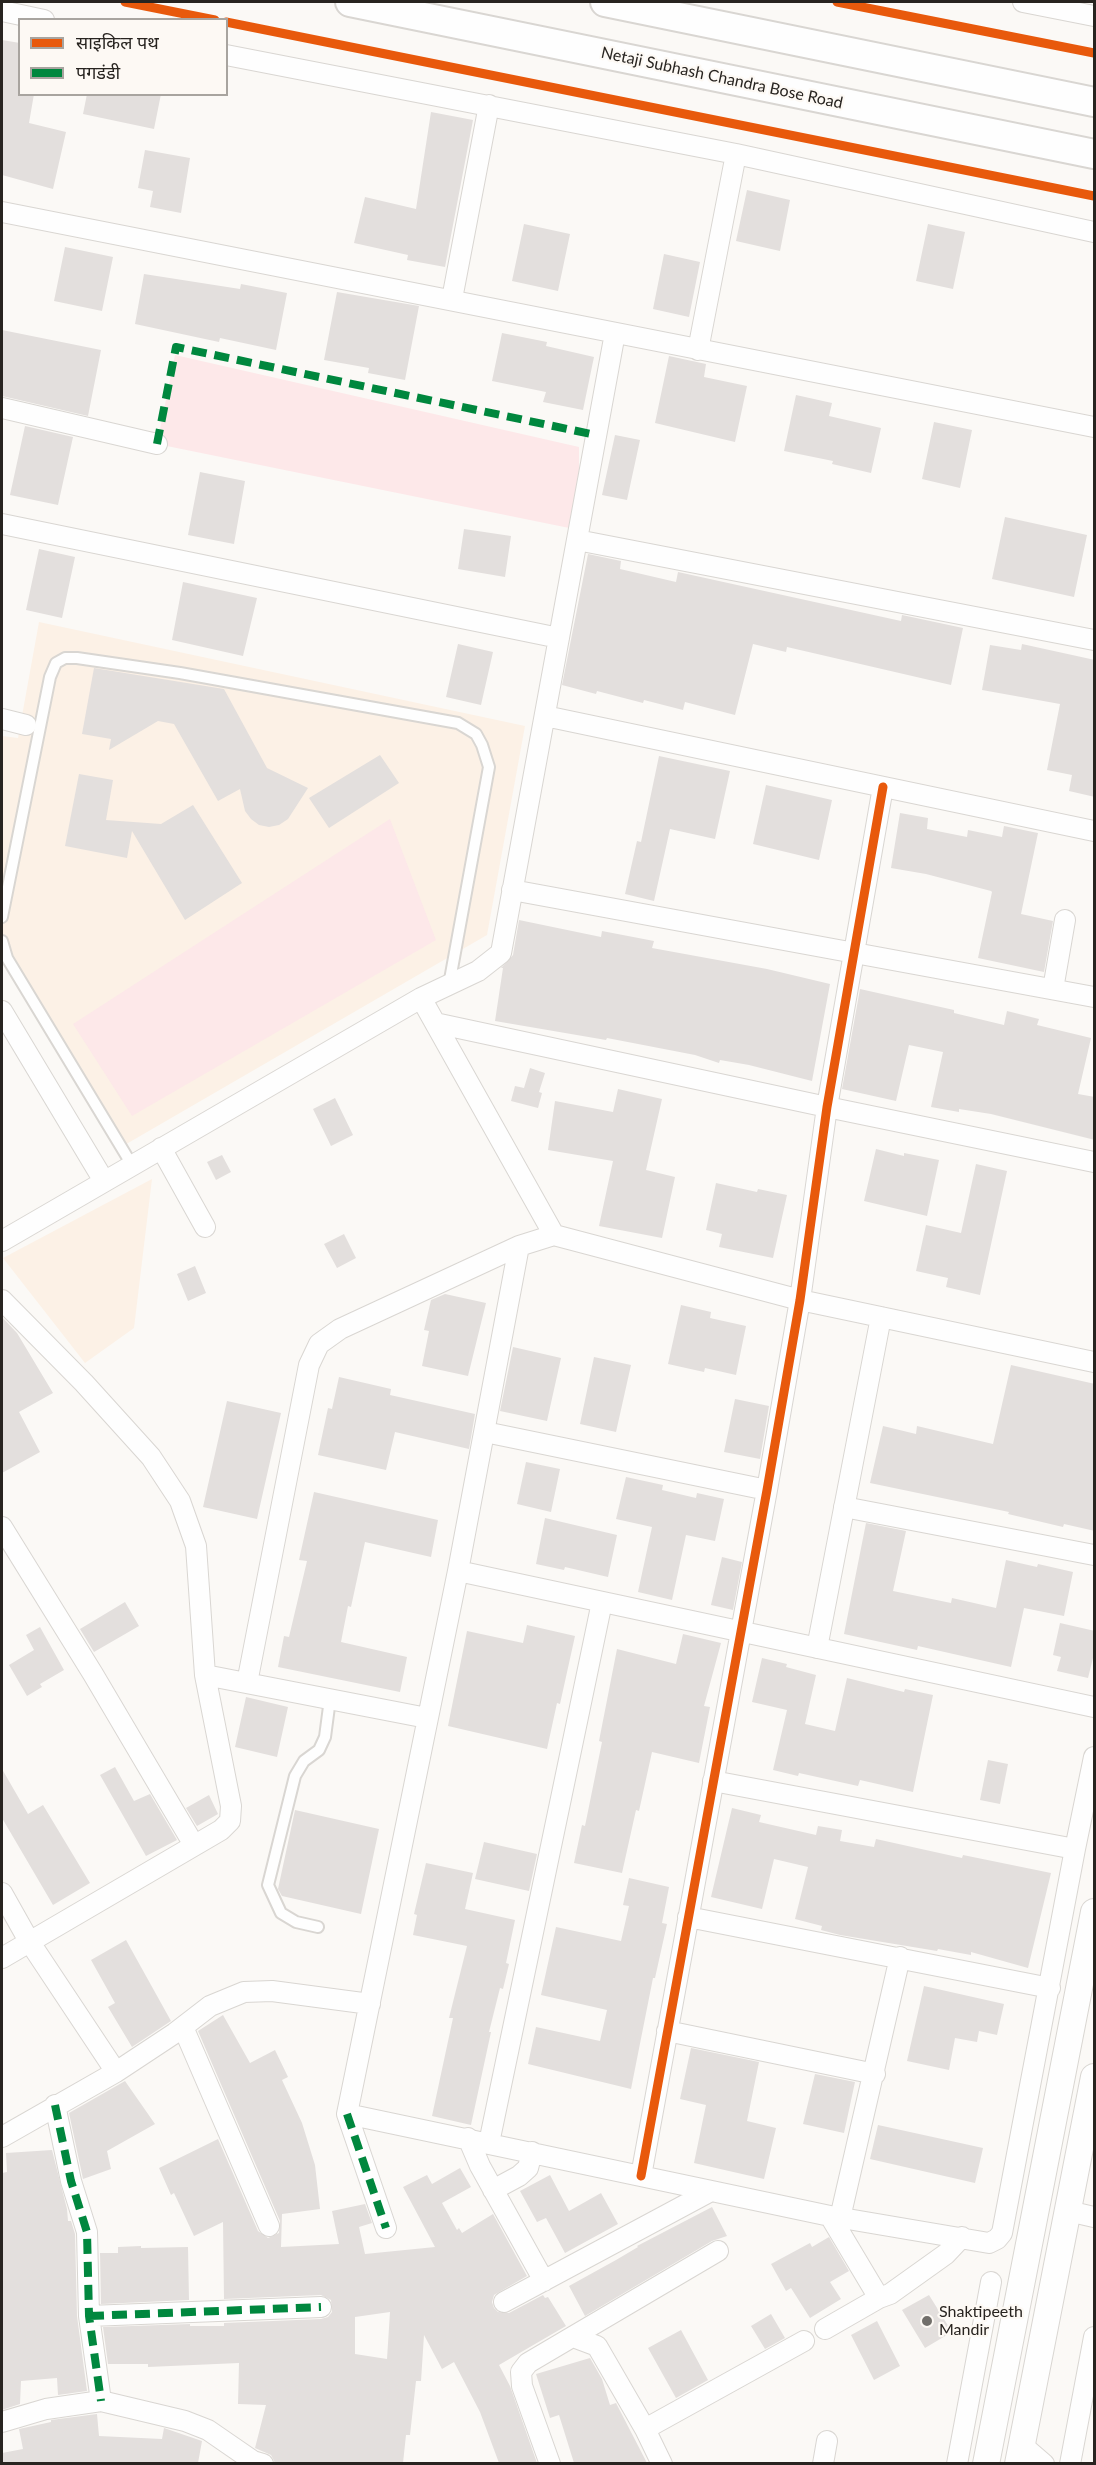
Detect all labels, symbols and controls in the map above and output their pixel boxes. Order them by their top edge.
legend [18,18,228,96]
text: साइकिल पथ [76,31,159,53]
street label: Netaji Subhash Chandra Bose Road [599,43,845,113]
text: पगडंडी [76,61,120,83]
place label: Shaktipeeth Mandir [939,2302,1023,2340]
marker: Shaktipeeth Mandir [920,2314,934,2328]

